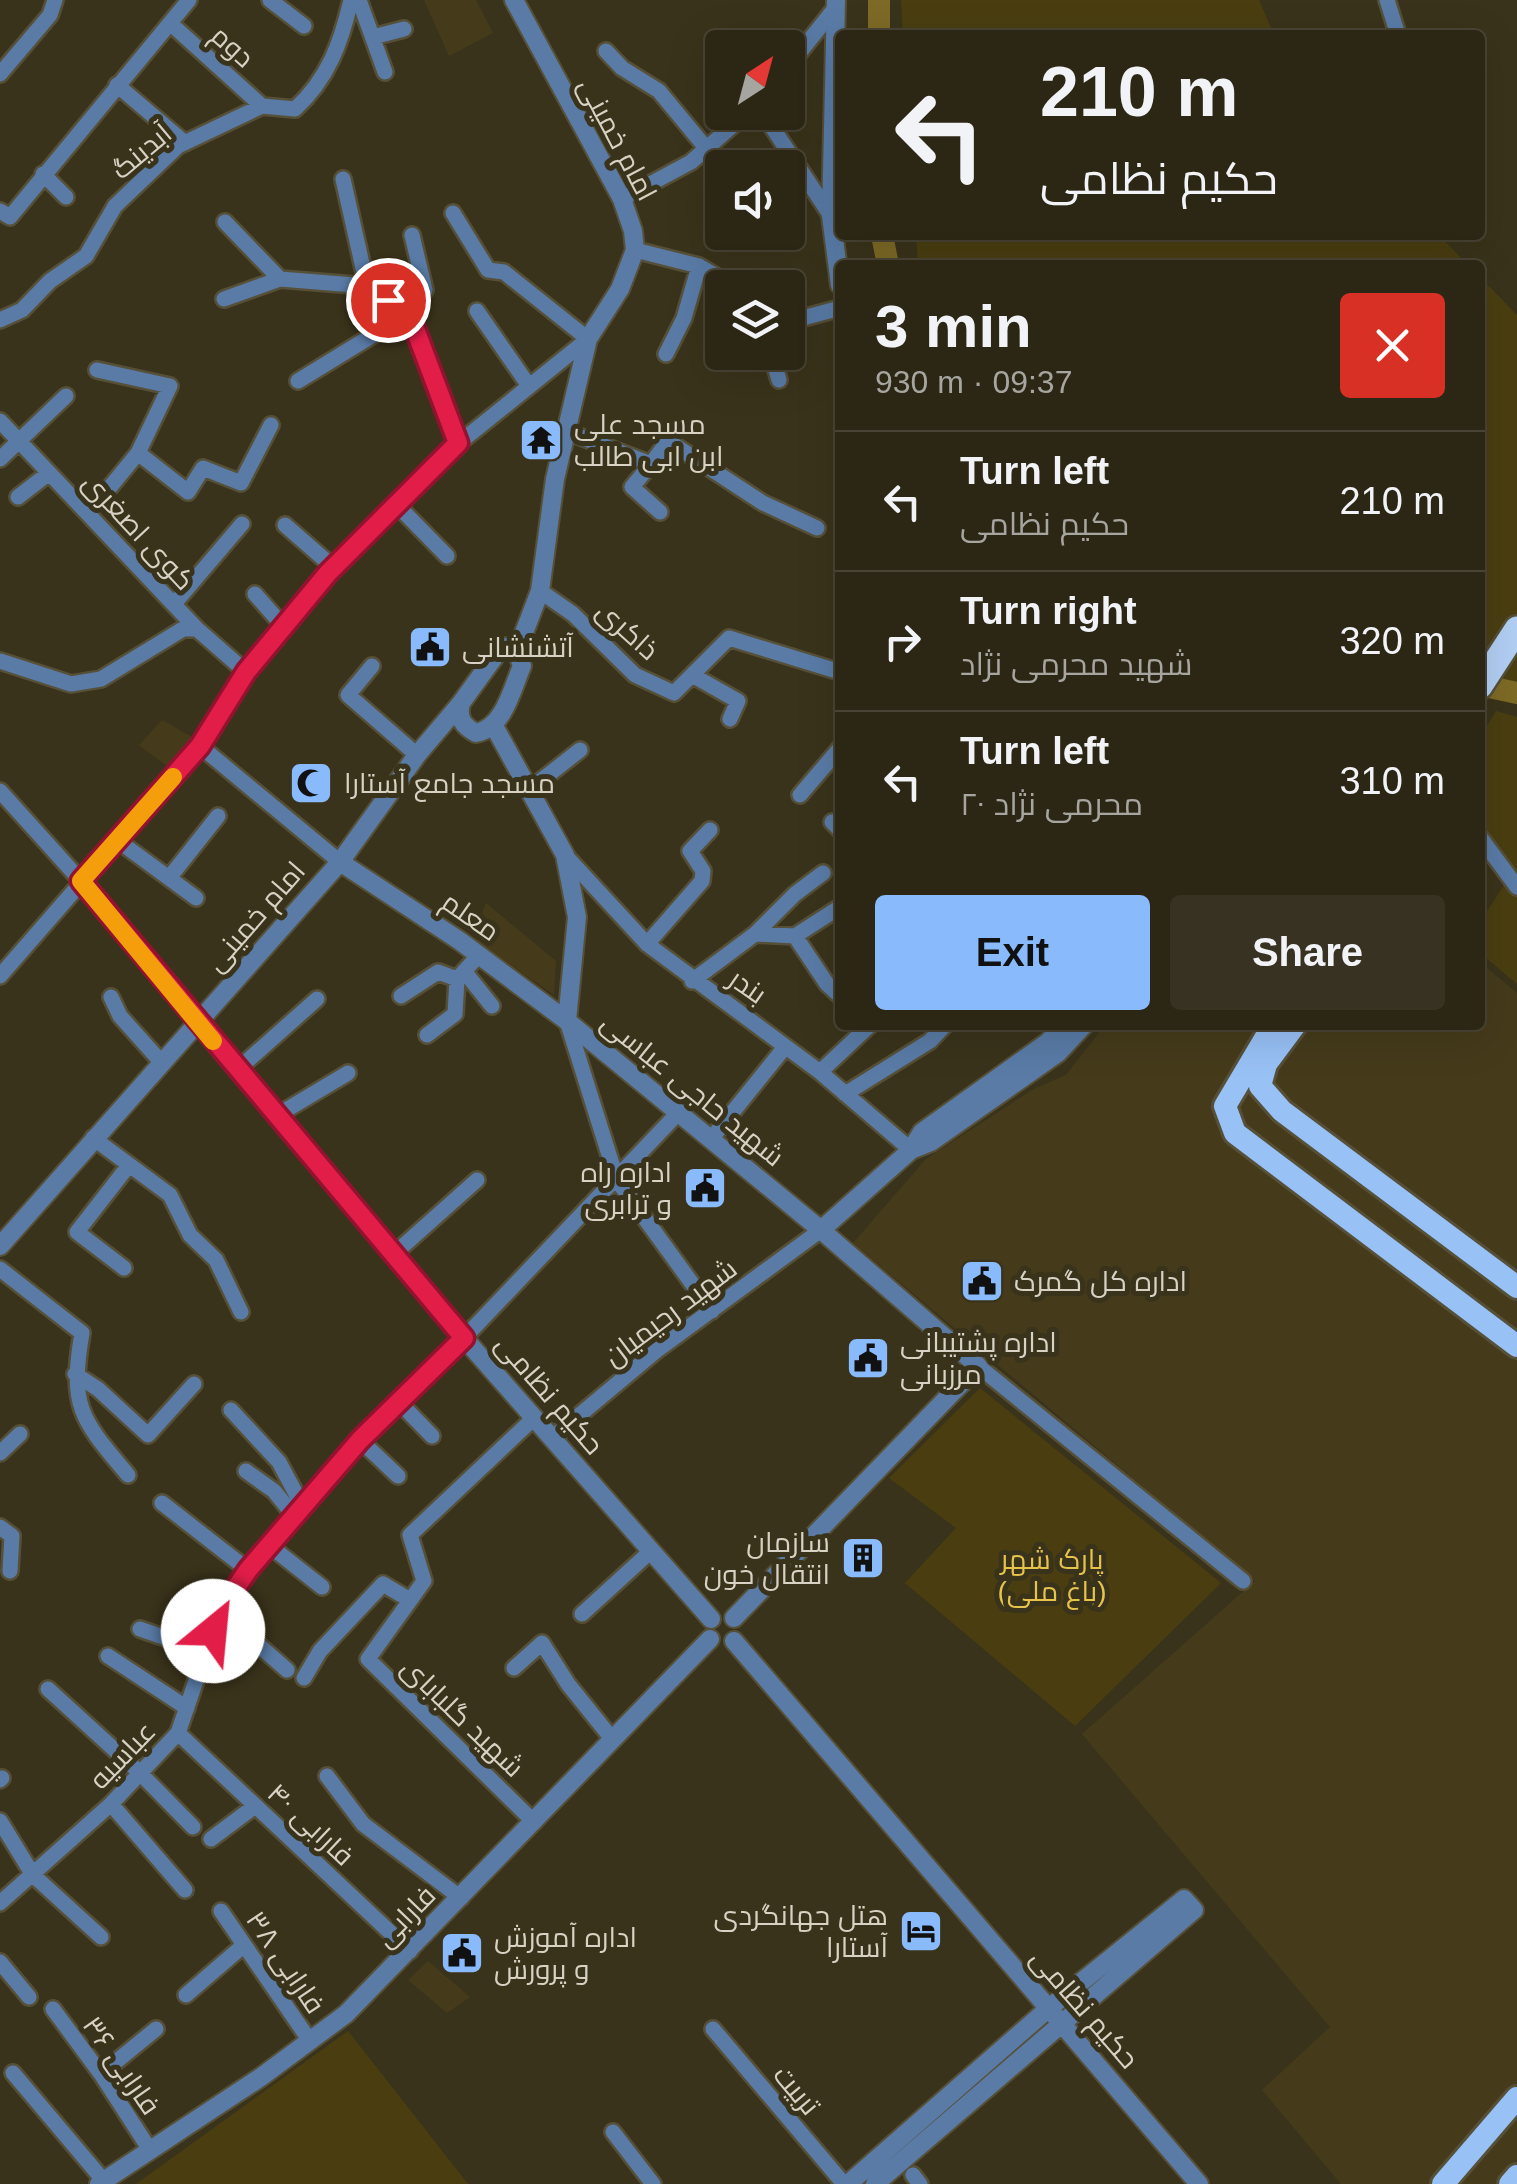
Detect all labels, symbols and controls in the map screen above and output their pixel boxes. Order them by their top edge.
street label: دوم [202,19,260,76]
north arrow [705,30,805,130]
map controls [705,30,805,370]
text: 210 m [1040,53,1238,131]
icon: left [875,70,1005,200]
street label: امام خمینی [569,72,663,208]
street label: آبدینگ [105,117,178,185]
button: sound [705,150,805,250]
text: حکیم نظامی [1040,153,1278,204]
pin [346,258,431,343]
button: layers [705,270,805,370]
icon: arrive [361,273,416,328]
text: 3 min [875,293,1032,360]
button: close [1340,293,1445,398]
text: 930 m · 09:37 [875,364,1072,400]
place label: مسجد علی ابن ابی طالب [574,409,724,473]
temple icon: مسجد علی ابن ابی طالب [518,417,564,463]
text: Turn left [960,450,1109,492]
street label: کوی اصغری [76,467,201,597]
icon: left [875,474,930,529]
text: 210 m [1339,480,1445,522]
text: حکیم نظامی [960,506,1129,542]
text: Turn right [960,590,1137,632]
street label: ذاکری [590,595,665,667]
icon: right [875,614,930,669]
text: 320 m [1339,620,1445,662]
public building icon: آتشنشانی [407,624,453,670]
place label: آتشنشانی [462,632,574,664]
text: شهید محرمی نژاد [960,646,1192,682]
text: Turn left [960,730,1109,772]
icon: left [875,754,930,809]
mosque icon: مسجد جامع آستارا [288,760,334,806]
text: 310 m [1339,760,1445,802]
place label: مسجد جامع آستارا [344,768,555,802]
text: محرمی نژاد ۲۰ [960,786,1143,822]
street label: امام خمینی [199,855,314,980]
street label: معلم [434,886,505,950]
button: Exit [875,895,1150,1010]
button: Share [1170,895,1445,1010]
street label: بندر [722,962,772,1010]
street label: شهید حاجی عباسی [595,1006,790,1173]
place label: اداره راه و ترابری [581,1157,672,1221]
public building icon: اداره راه و ترابری [682,1165,728,1211]
street label: شهید رحیمیان [598,1253,743,1373]
public building icon: اداره کل گمرک [959,1258,1005,1304]
place label: اداره کل گمرک [1014,1266,1187,1298]
place label: اداره پشتیبانی مرزبانی [900,1327,1057,1391]
street label: حکیم نظامی [486,1328,610,1463]
public building icon: اداره پشتیبانی مرزبانی [845,1335,891,1381]
place label: سازمان انتقال خون [704,1527,830,1591]
building icon: سازمان انتقال خون [840,1535,886,1581]
park label: پارک شهر (باغ ملی) [998,1544,1106,1610]
position arrow [161,1579,265,1683]
street label: شهید گلبابای [395,1652,530,1784]
street label: عباسیه [83,1716,162,1795]
street label: فارابی ۴۰ [261,1777,360,1872]
street label: فارابی [369,1880,442,1954]
place label: هتل جهانگردى آستارا [714,1900,888,1963]
street label: فارابی ۳۸ [239,1905,331,2020]
hotel icon: هتل جهانگردى آستارا [898,1908,944,1954]
place label: اداره آموزش و پرورش [494,1922,637,1988]
public building icon: اداره آموزش و پرورش [439,1930,485,1976]
street label: حکیم نظامی [1021,1942,1145,2077]
street label: فارابی ۳۶ [76,2010,167,2121]
street label: تربیت [767,2059,826,2122]

